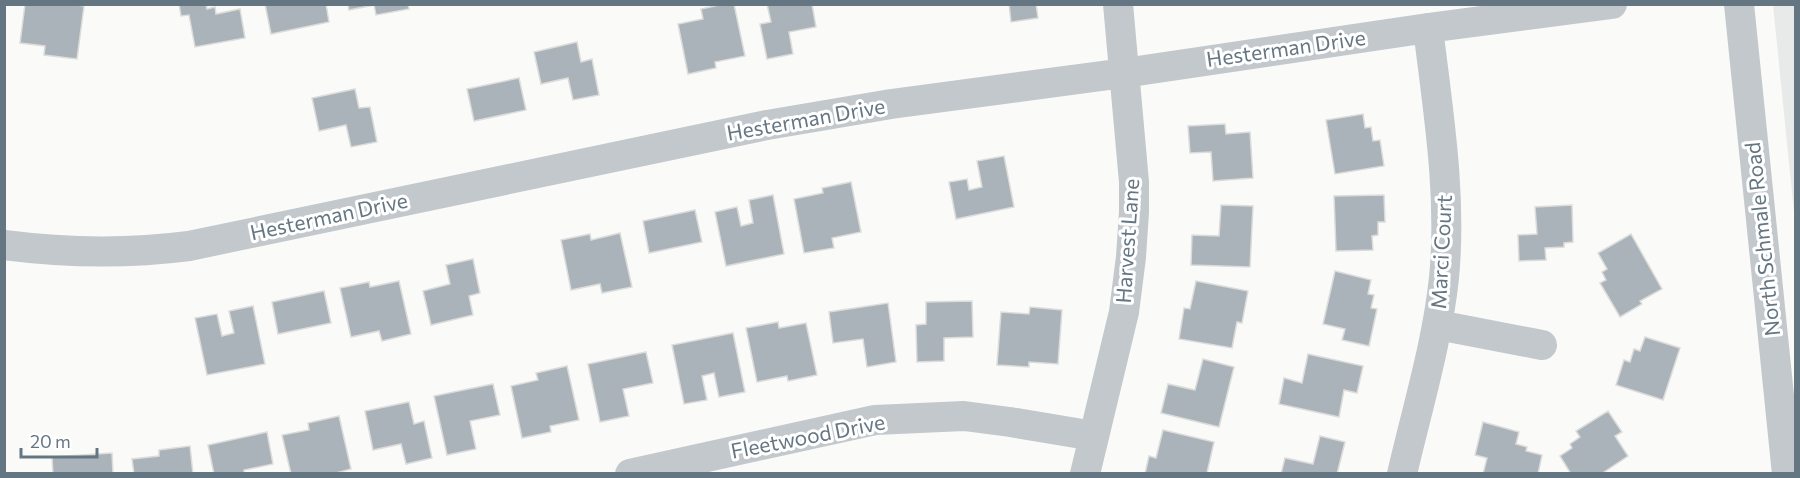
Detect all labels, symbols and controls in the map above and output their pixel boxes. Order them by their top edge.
street label: Hesterman Drive [1205,24,1367,71]
street label: Hesterman Drive [725,92,887,145]
street label: North Schmale Road [1739,141,1784,337]
street label: Harvest Lane [1110,178,1143,304]
street label: Hesterman Drive [248,187,410,244]
street label: Marci Court [1425,194,1456,310]
street label: Fleetwood Drive [729,408,887,463]
scale bar [21,421,98,459]
text: 20 m [30,430,71,452]

